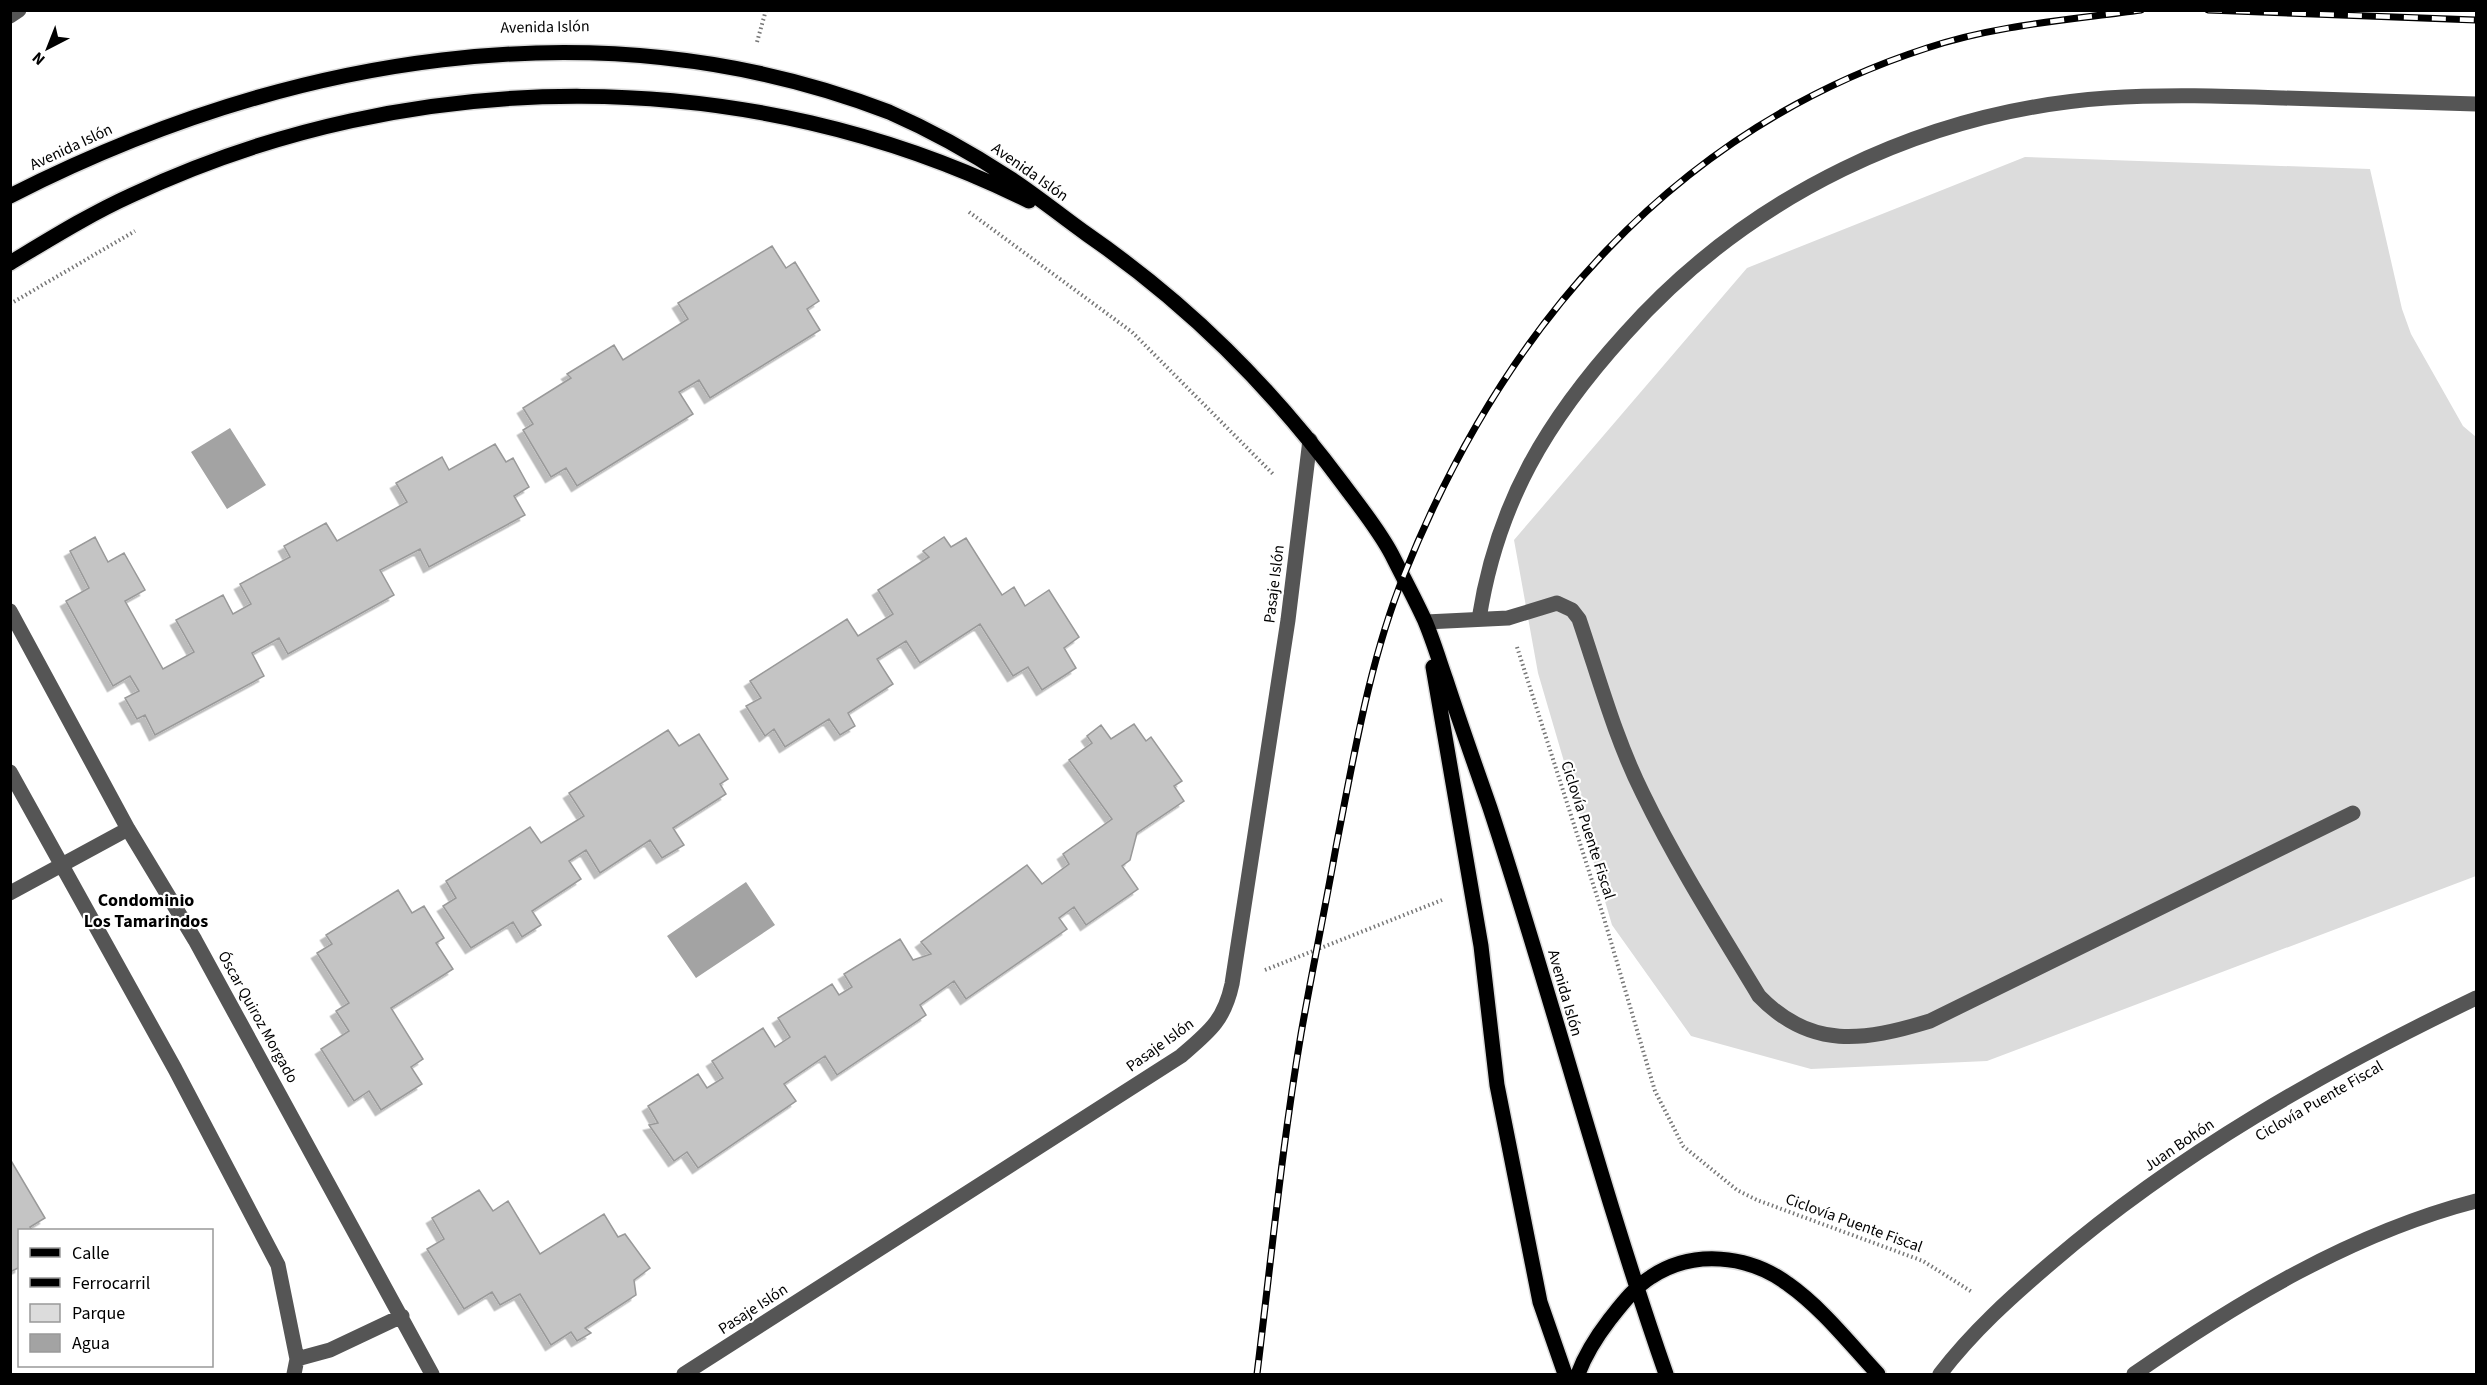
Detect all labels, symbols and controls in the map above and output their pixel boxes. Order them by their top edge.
street label: Avenida Islón [500,15,590,39]
north arrow [18,18,78,78]
text: N [27,47,50,70]
street label: Avenida Islón [26,118,116,176]
street label: Avenida Islón [987,137,1073,207]
street label: Pasaje Islón [1258,544,1290,624]
street label: Ciclovía Puente Fiscal [1555,758,1621,902]
district label: Condominio Los Tamarindos [84,888,208,934]
street label: Óscar Quiroz Morgado [213,947,303,1087]
street label: Avenida Islón [1542,947,1588,1039]
street label: Pasaje Islón [1122,1013,1198,1077]
street label: Ciclovía Puente Fiscal [2251,1055,2387,1147]
street label: Juan Bohón [2139,1113,2219,1177]
street label: Ciclovía Puente Fiscal [1782,1188,1926,1258]
legend [18,1229,213,1367]
text: Calle [72,1241,110,1266]
text: Ferrocarril [72,1271,150,1296]
street label: Pasaje Islón [714,1278,792,1340]
text: Parque [72,1301,125,1326]
text: Agua [72,1331,110,1356]

